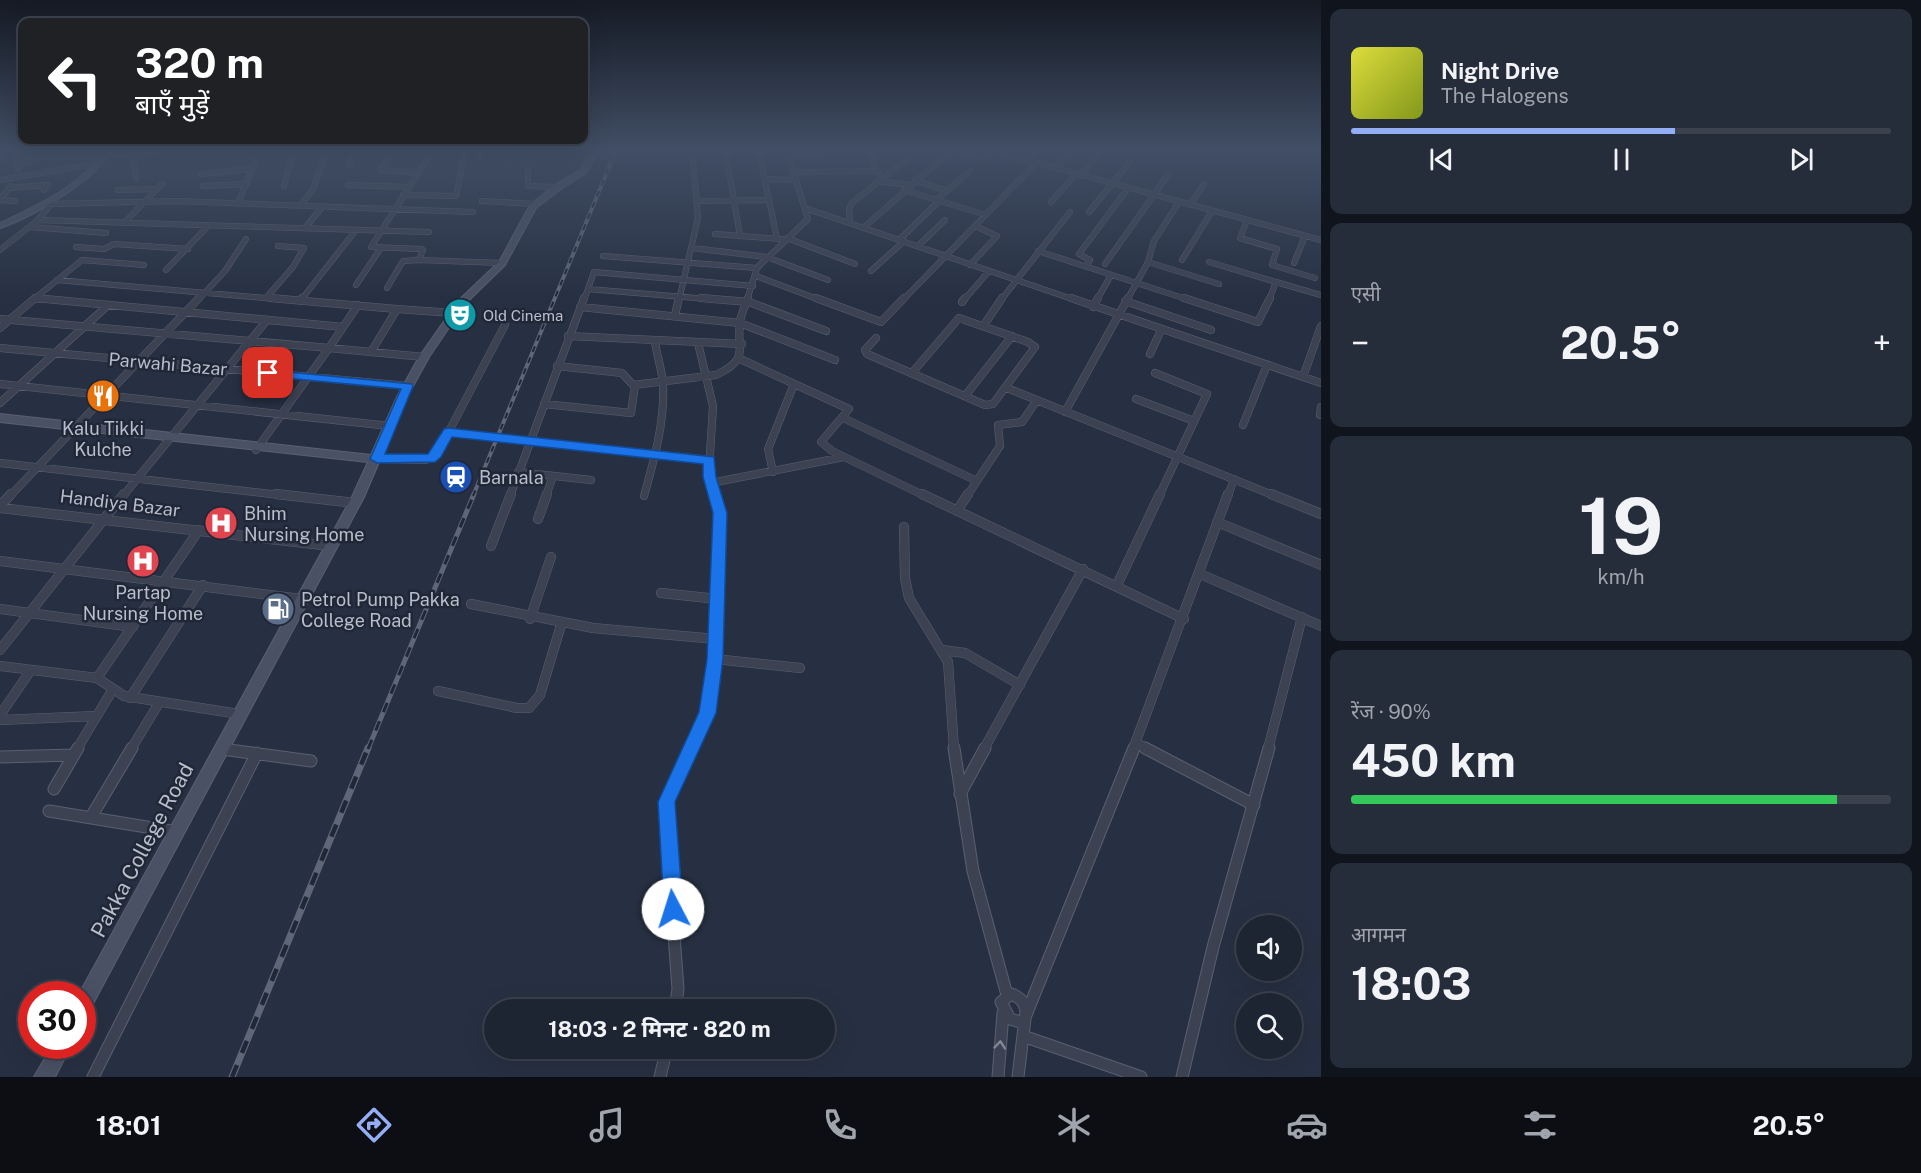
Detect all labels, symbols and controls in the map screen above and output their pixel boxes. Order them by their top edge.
text: 320 m [135,38,264,87]
icon: left [36,42,114,120]
text: Night Drive [1441,58,1559,84]
text: The Halogens [1441,84,1569,108]
text: बाएँ मुड़ें [135,88,210,120]
icon: previous [1425,143,1458,176]
icon: pause [1605,143,1638,176]
icon: next [1785,143,1818,176]
text: एसी [1351,282,1381,306]
theatre icon: Old Cinema [442,297,478,333]
place label: Old Cinema [483,307,563,324]
text: 20.5° [1560,316,1682,369]
text: − [1351,324,1369,362]
text: + [1873,324,1891,362]
pin [242,347,293,398]
street label: Parwahi Bazar [108,348,228,380]
icon: arrive [251,356,284,389]
restaurant icon: Kalu Tikki Kulche [85,378,121,414]
place label: Kalu Tikki Kulche [62,418,144,460]
station icon: Barnala [438,459,474,495]
place label: Barnala [479,467,544,488]
text: 19 [1579,480,1663,572]
street label: Handiya Bazar [59,485,181,521]
place label: Bhim Nursing Home [244,503,364,545]
hospital icon: Bhim Nursing Home [203,505,239,541]
hospital icon: Partap Nursing Home [125,543,161,579]
text: km/h [1597,565,1645,589]
place label: Partap Nursing Home [83,582,203,624]
place label: Petrol Pump Pakka College Road [301,589,460,631]
fuel station icon: Petrol Pump Pakka College Road [260,591,296,627]
text: रेंज · 90% [1351,700,1431,724]
text: 450 km [1351,734,1516,787]
street label: Pakka College Road [85,758,199,942]
position arrow [641,877,705,941]
map controls [1236,915,1302,1059]
button: sound [1236,915,1302,981]
text: आगमन [1351,923,1406,947]
text: 18:03 [1351,957,1471,1010]
speed limit sign: 30 [18,981,96,1059]
button: search [1236,993,1302,1059]
text: 18:03 · 2 मिनट · 820 m [548,1016,771,1042]
one-way arrow [993,1040,1006,1049]
icon: directions [353,1104,395,1146]
icon: music [586,1104,628,1146]
icon: phone [819,1104,861,1146]
icon: climate [1053,1104,1095,1146]
icon: car [1286,1104,1328,1146]
icon: filters [1519,1104,1561,1146]
text: 18:01 [96,1109,162,1141]
text: 20.5° [1752,1109,1825,1141]

